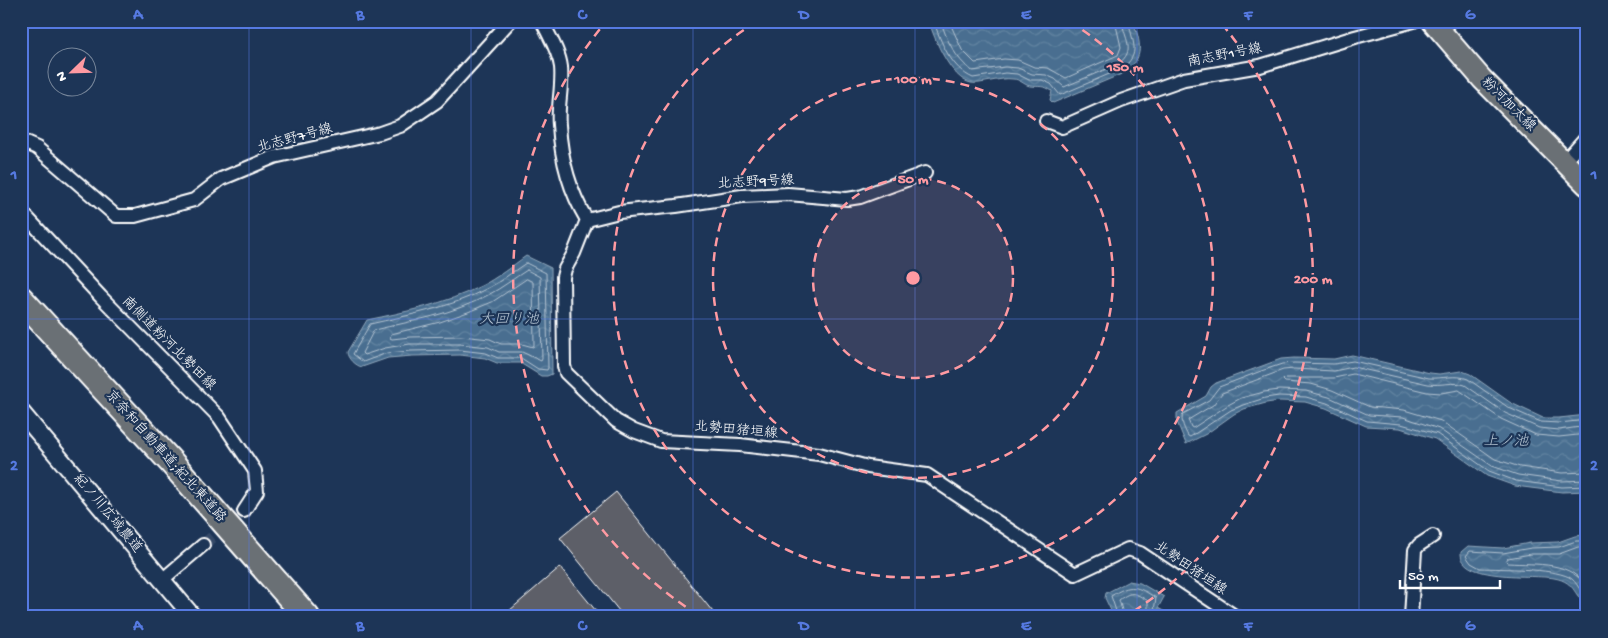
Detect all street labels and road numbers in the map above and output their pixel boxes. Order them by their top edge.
street label: 南志野1号線 [1186,40,1264,72]
street label: 粉河加太線 [1477,74,1539,136]
street label: 北志野7号線 [255,121,335,157]
street label: 北志野9号線 [717,172,795,194]
street label: 南側道粉河北勢田線 [117,293,219,395]
street label: 京奈和自動車道;紀北東道路 [101,387,230,527]
street label: 北勢田猪垣線 [693,419,779,443]
street label: 紀ノ川広域農道 [69,470,146,557]
street label: 北勢田猪垣線 [1150,538,1230,600]

